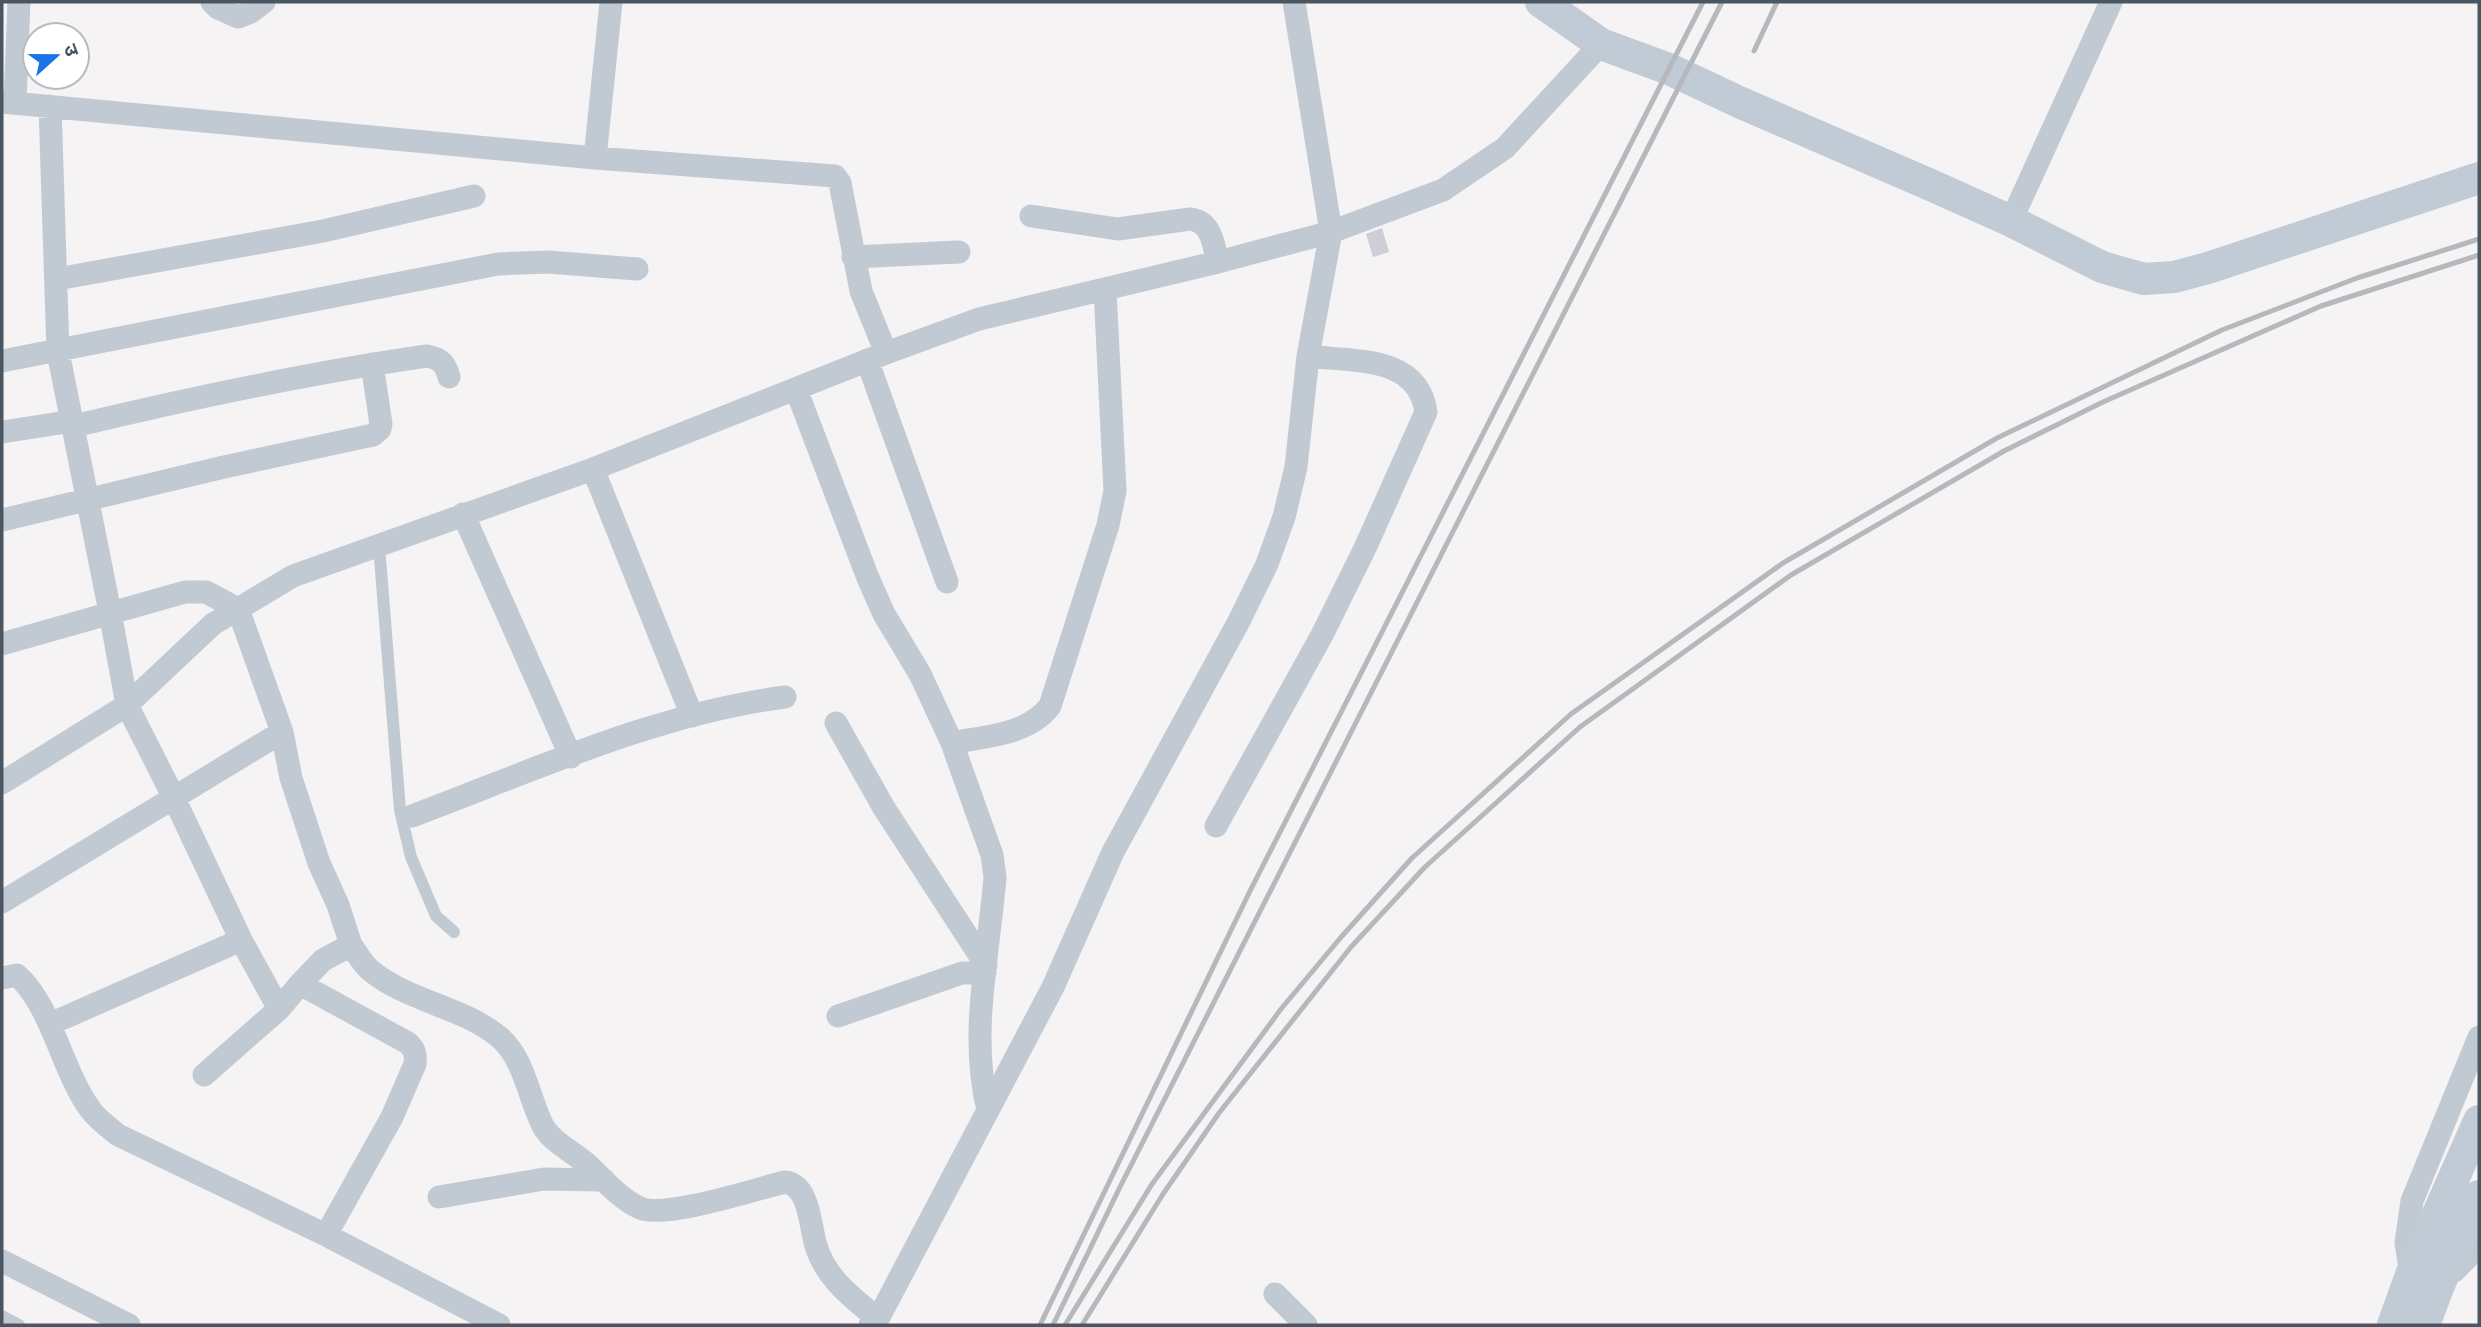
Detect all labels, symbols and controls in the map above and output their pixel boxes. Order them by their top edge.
north arrow [21,21,91,91]
text: उ [58,40,86,61]

